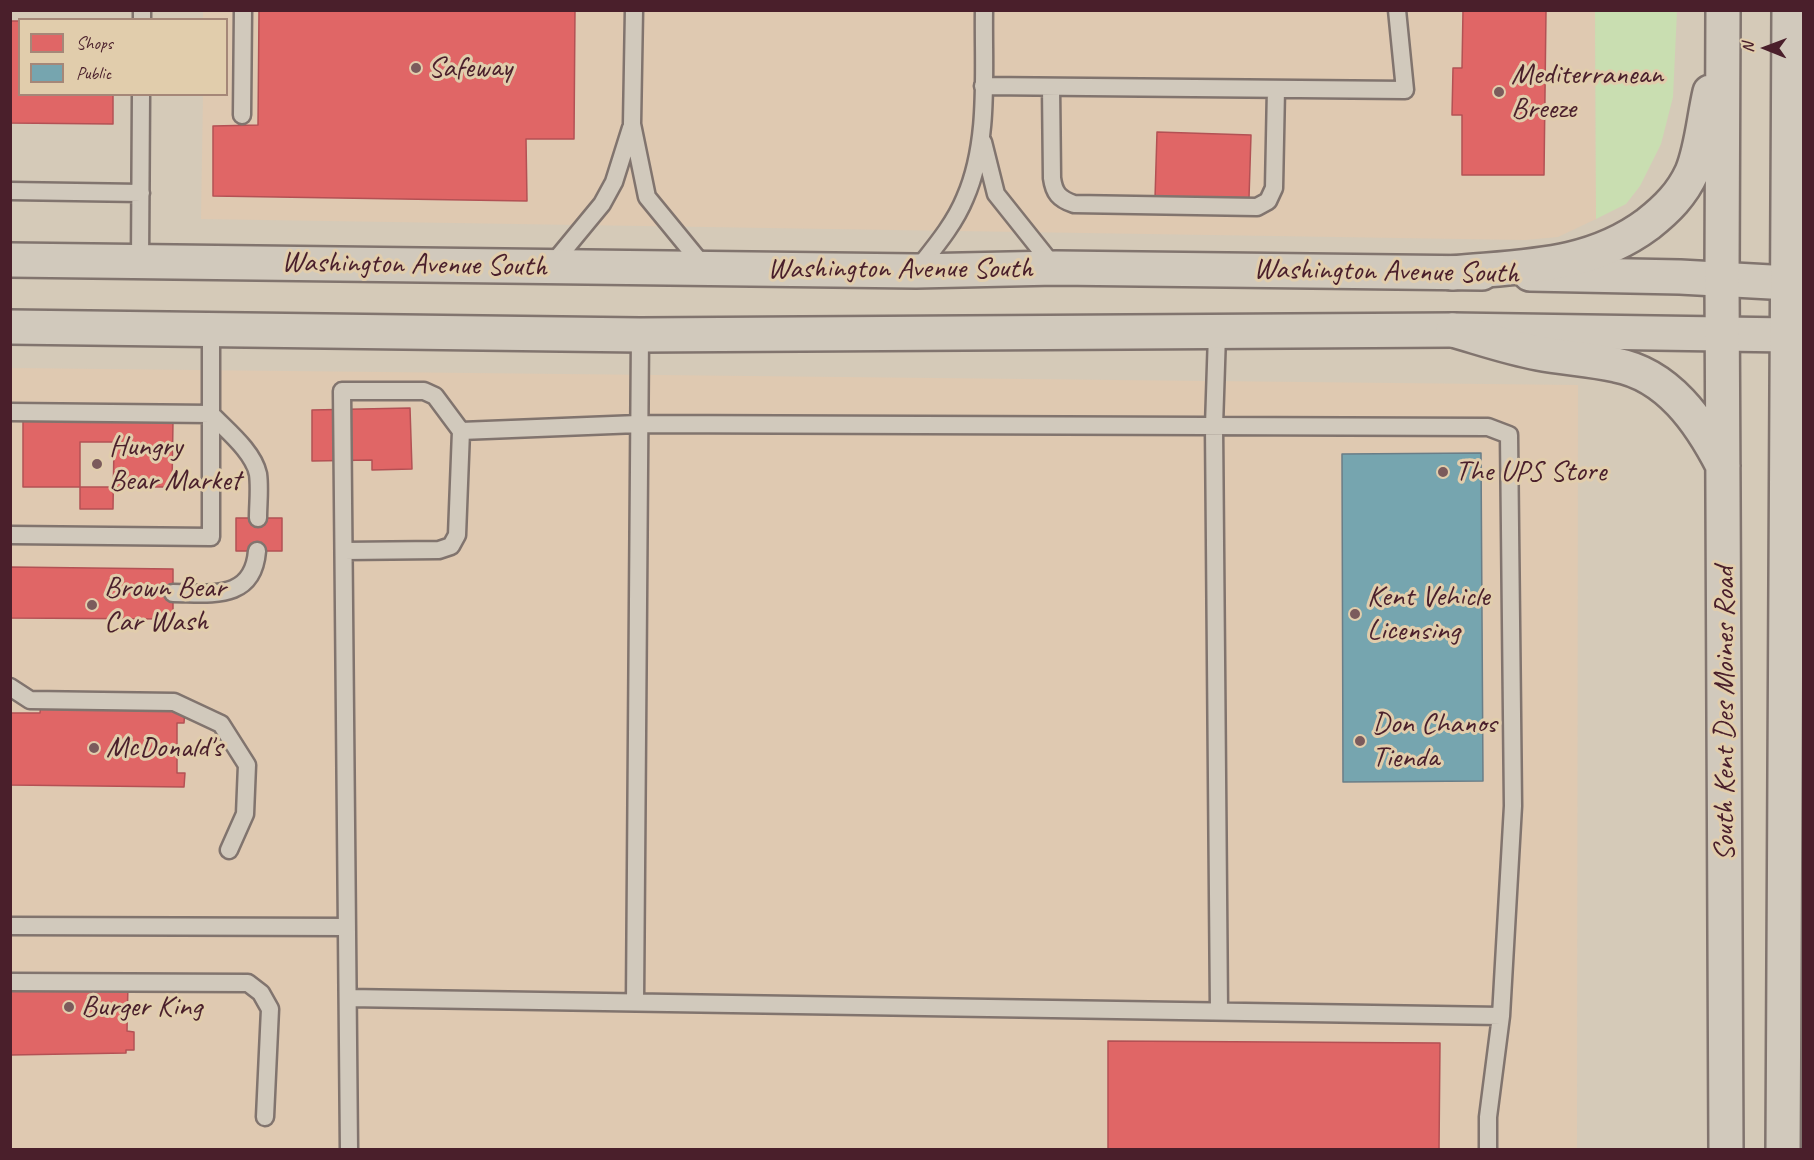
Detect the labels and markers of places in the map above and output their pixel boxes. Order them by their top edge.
place label: Safeway [428,50,512,86]
place label: Mediterranean Breeze [1511,57,1663,128]
marker: Safeway [409,61,423,75]
marker: Mediterranean Breeze [1492,85,1506,99]
place label: Hungry Bear Market [109,429,241,500]
place label: The UPS Store [1455,454,1606,490]
marker: Hungry Bear Market [90,457,104,471]
marker: The UPS Store [1436,465,1450,479]
place label: Brown Bear Car Wash [104,570,225,640]
place label: Kent Vehicle Licensing [1367,579,1490,650]
marker: Brown Bear Car Wash [85,598,99,612]
marker: Kent Vehicle Licensing [1348,607,1362,621]
place label: Don Chanos Tienda [1372,706,1496,777]
place label: McDonald's [106,730,222,766]
marker: Don Chanos Tienda [1353,734,1367,748]
marker: McDonald's [87,741,101,755]
place label: Burger King [81,989,202,1025]
marker: Burger King [62,1000,76,1014]

